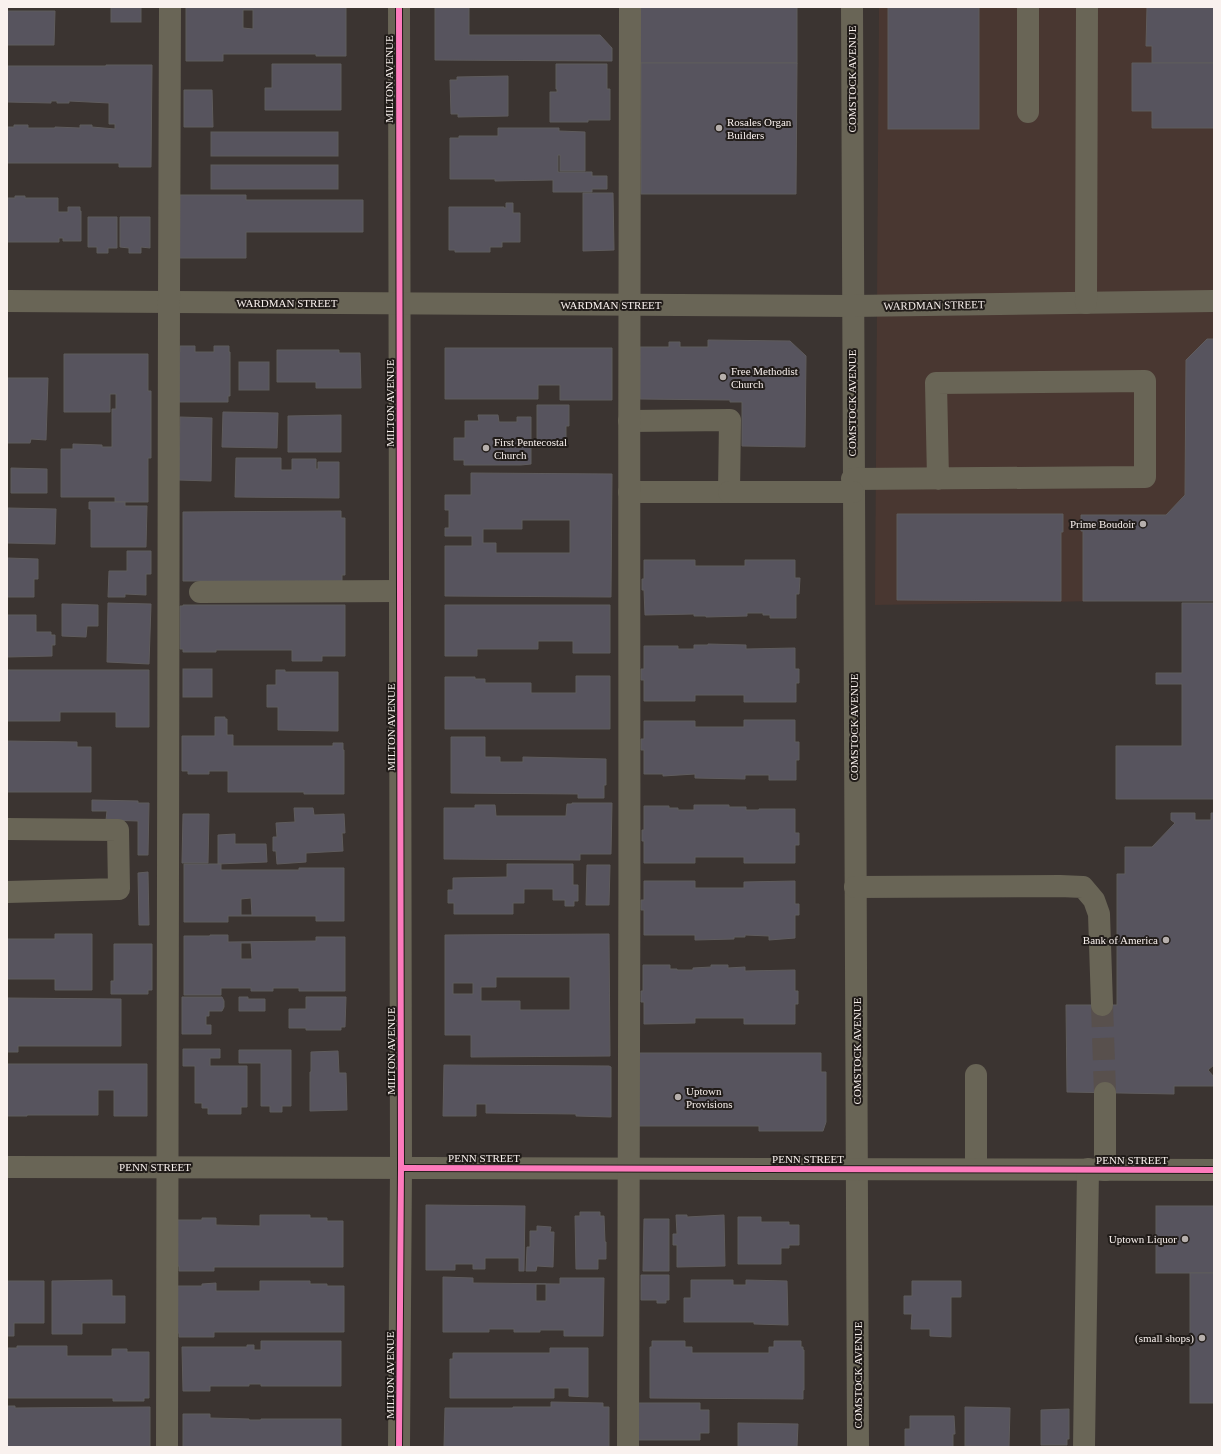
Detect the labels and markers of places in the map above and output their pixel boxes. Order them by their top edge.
place label: Rosales Organ Builders [727,116,792,141]
marker: Rosales Organ Builders [714,123,724,133]
place label: Free Methodist Church [731,365,798,390]
marker: Free Methodist Church [718,372,728,382]
place label: First Pentecostal Church [494,436,567,461]
marker: First Pentecostal Church [481,443,491,453]
place label: Prime Boudoir [1070,518,1135,530]
marker: Prime Boudoir [1138,519,1148,529]
place label: Bank of America [1083,934,1158,946]
marker: Bank of America [1161,935,1171,945]
place label: Uptown Provisions [686,1085,732,1110]
marker: Uptown Provisions [673,1092,683,1102]
place label: Uptown Liquor [1109,1233,1177,1245]
marker: Uptown Liquor [1180,1234,1190,1244]
place label: (small shops) [1135,1332,1194,1345]
marker: (small shops) [1197,1333,1207,1343]

